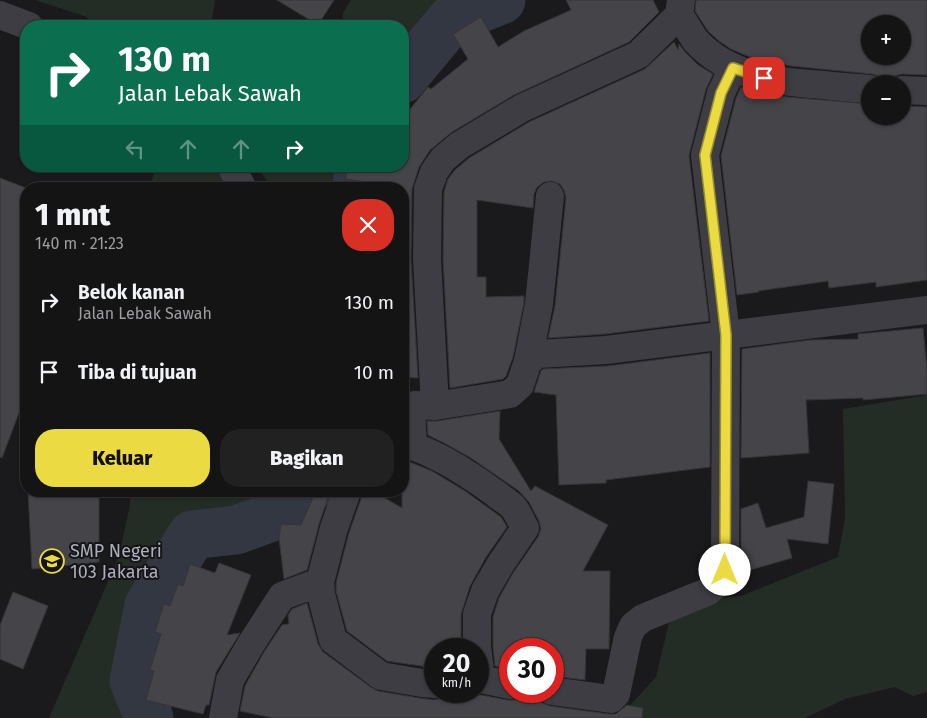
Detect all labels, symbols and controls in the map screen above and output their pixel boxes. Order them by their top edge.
map controls [861,15,911,125]
button: + [861,15,911,65]
text: 130 m [118,38,211,80]
icon: right [35,40,100,105]
pin [743,57,785,99]
icon: arrive [750,64,778,92]
button: − [861,75,911,125]
text: Jalan Lebak Sawah [118,80,302,107]
icon: left [121,135,149,163]
icon: ahead [174,135,202,163]
icon: ahead [227,135,255,163]
icon: right [280,135,308,163]
text: 1 mnt [35,197,110,233]
button: close [342,199,394,251]
text: 140 m · 21:23 [35,234,124,253]
text: Belok kanan [78,281,185,304]
icon: right [35,288,63,316]
text: 130 m [344,291,394,314]
text: Jalan Lebak Sawah [78,304,212,323]
icon: arrive [35,358,63,386]
text: Tiba di tujuan [78,361,197,384]
text: 10 m [354,361,394,384]
button: Keluar [35,429,210,487]
button: Bagikan [220,429,394,487]
place label: SMP Negeri 103 Jakarta [70,540,162,583]
position arrow [698,543,750,595]
school or university icon: SMP Negeri 103 Jakarta [39,548,65,574]
speed limit sign: 30 [499,638,564,703]
text: 20 [443,649,470,679]
text: km/h [442,676,471,690]

